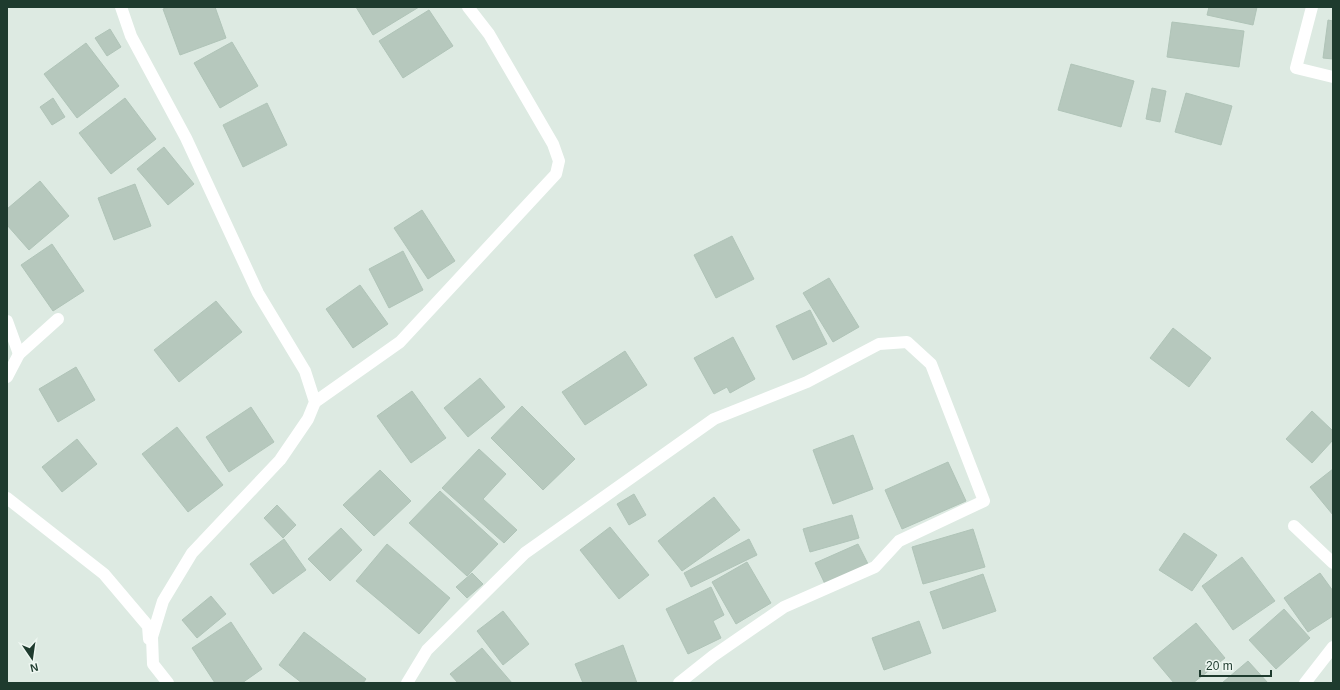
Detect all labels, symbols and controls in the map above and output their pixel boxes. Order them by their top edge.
north arrow [12,638,52,678]
scale bar [1200,652,1271,678]
text: 20 m [1206,659,1233,673]
text: N [29,661,39,674]

